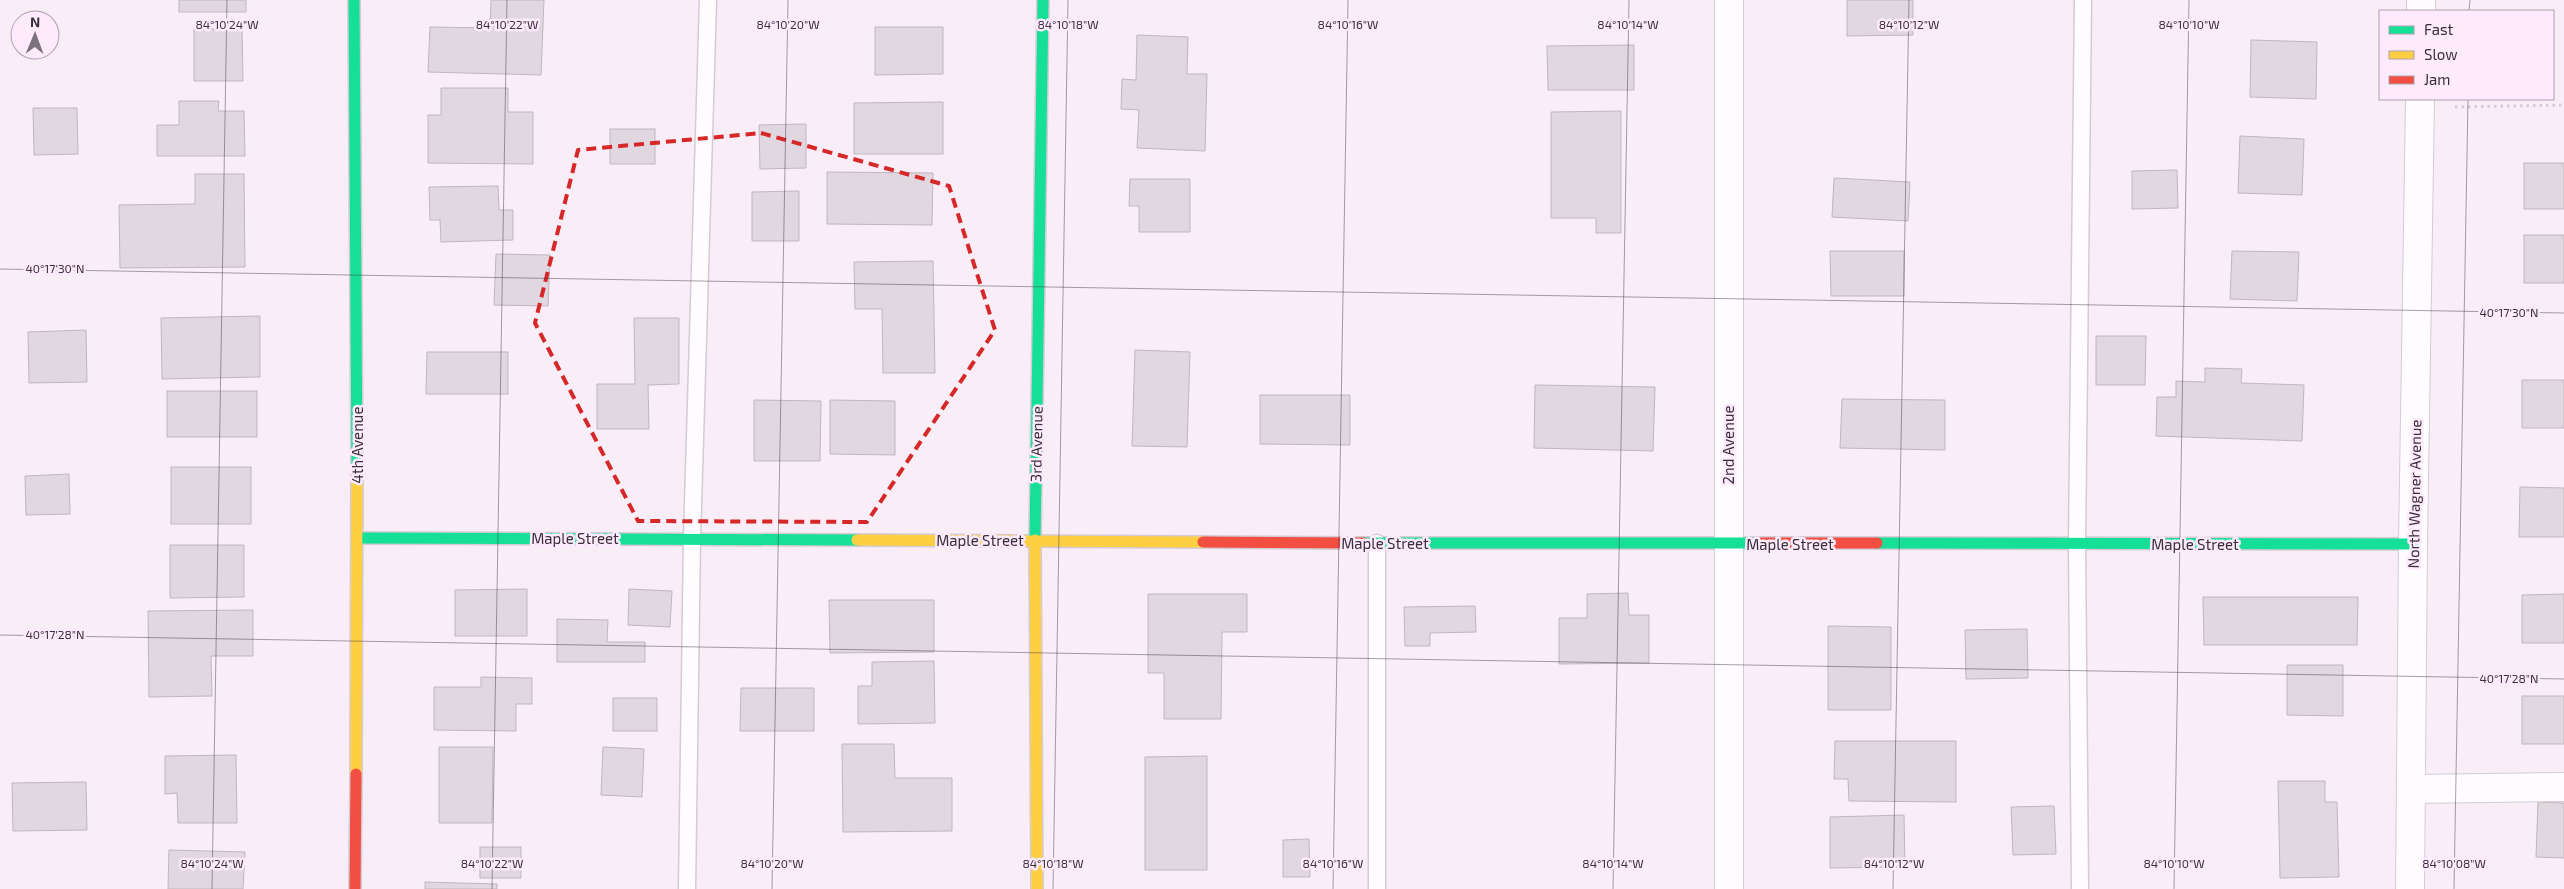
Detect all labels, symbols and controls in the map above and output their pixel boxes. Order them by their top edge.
north arrow [10,10,60,60]
legend [2379,10,2554,100]
text: N [30,13,40,30]
text: 84°10'24"W [195,17,259,31]
text: 84°10'22"W [476,17,538,31]
text: 84°10'20"W [756,17,820,31]
text: 84°10'18"W [1037,17,1099,31]
text: 84°10'16"W [1318,17,1378,31]
text: 84°10'14"W [1597,17,1659,31]
text: 84°10'12"W [1879,17,1939,31]
text: 84°10'10"W [2158,17,2220,31]
text: Fast [2424,20,2454,38]
text: Slow [2424,45,2458,63]
text: Jam [2424,70,2450,88]
text: 40°17'30"N [25,261,85,275]
text: 40°17'30"N [2479,305,2539,319]
street label: 3rd Avenue [1026,406,1046,482]
street label: 2nd Avenue [1719,406,1737,485]
street label: 4th Avenue [348,407,366,483]
street label: North Wagner Avenue [2404,419,2424,569]
street label: Maple Street [531,529,619,547]
street label: Maple Street [936,531,1024,549]
street label: Maple Street [1341,534,1429,552]
street label: Maple Street [1746,535,1834,553]
street label: Maple Street [2151,535,2239,553]
text: 40°17'28"N [25,627,85,641]
text: 40°17'28"N [2479,671,2539,685]
text: 84°10'24"W [180,856,244,870]
text: 84°10'22"W [461,856,523,870]
text: 84°10'20"W [740,856,804,870]
text: 84°10'18"W [1022,856,1084,870]
text: 84°10'16"W [1303,856,1363,870]
text: 84°10'14"W [1582,856,1644,870]
text: 84°10'12"W [1864,856,1924,870]
text: 84°10'10"W [2143,856,2205,870]
text: 84°10'08"W [2422,856,2486,870]

